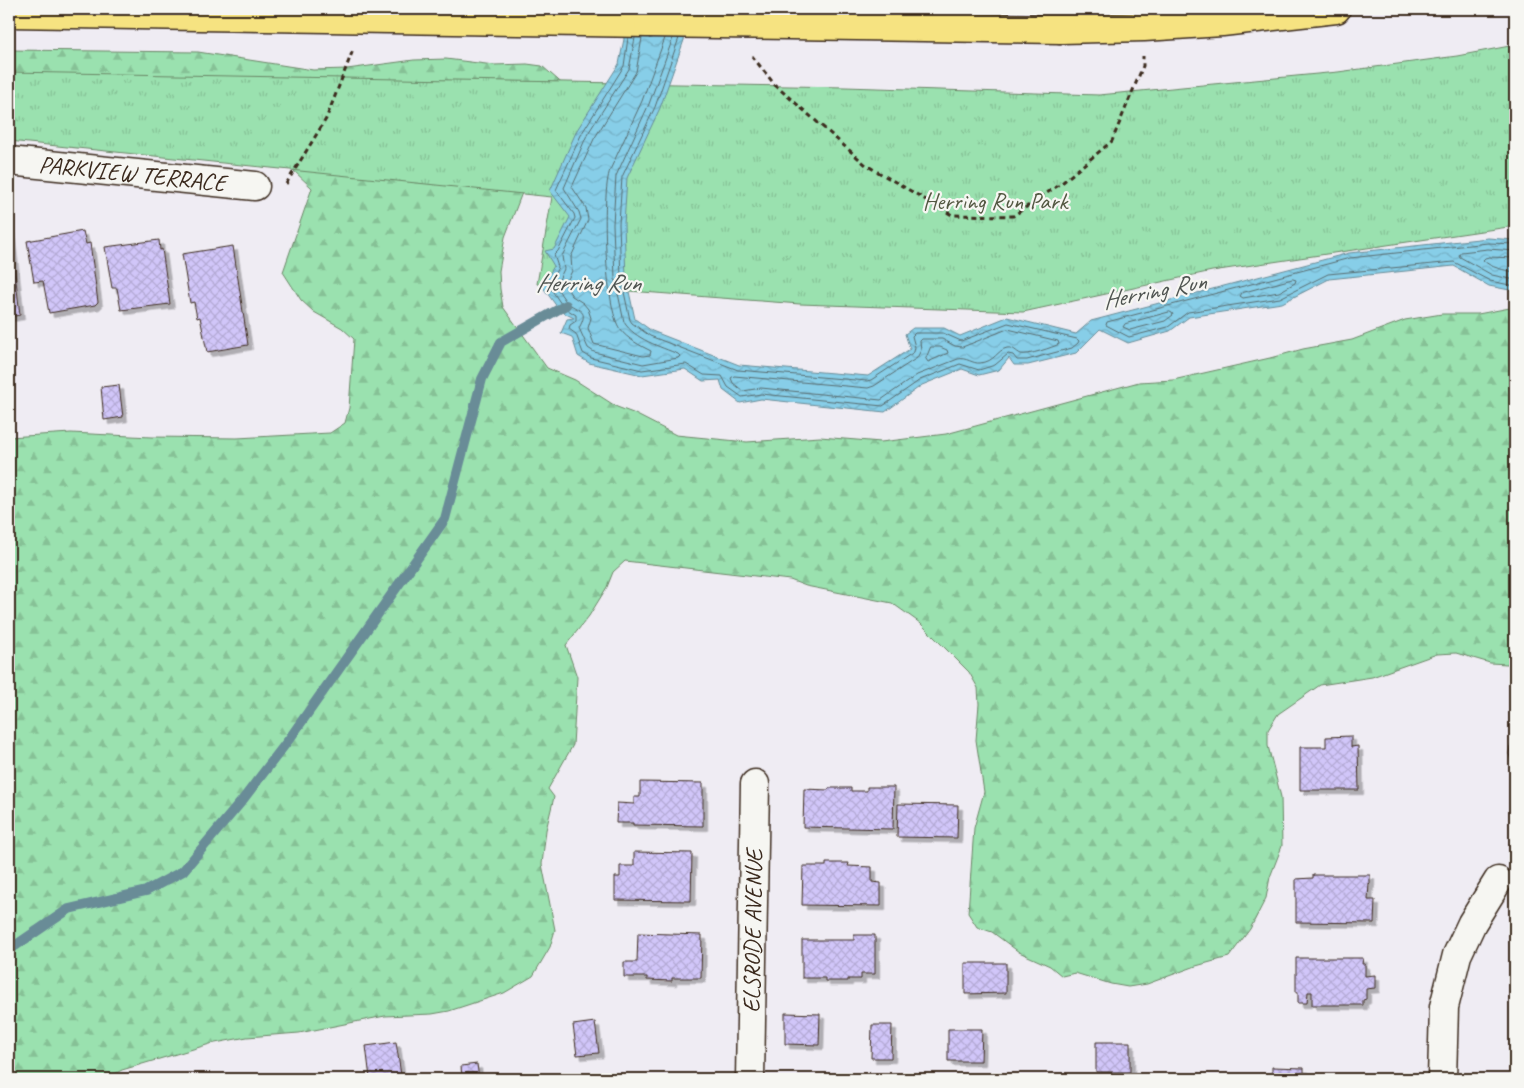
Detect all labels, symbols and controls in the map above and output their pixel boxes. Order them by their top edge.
street label: PARKVIEW TERRACE [38,149,230,198]
park label: Herring Run Park [923,186,1069,216]
water label: Herring Run [1100,265,1210,317]
water label: Herring Run [536,267,642,299]
street label: ELSRODE AVENUE [736,846,769,1013]

